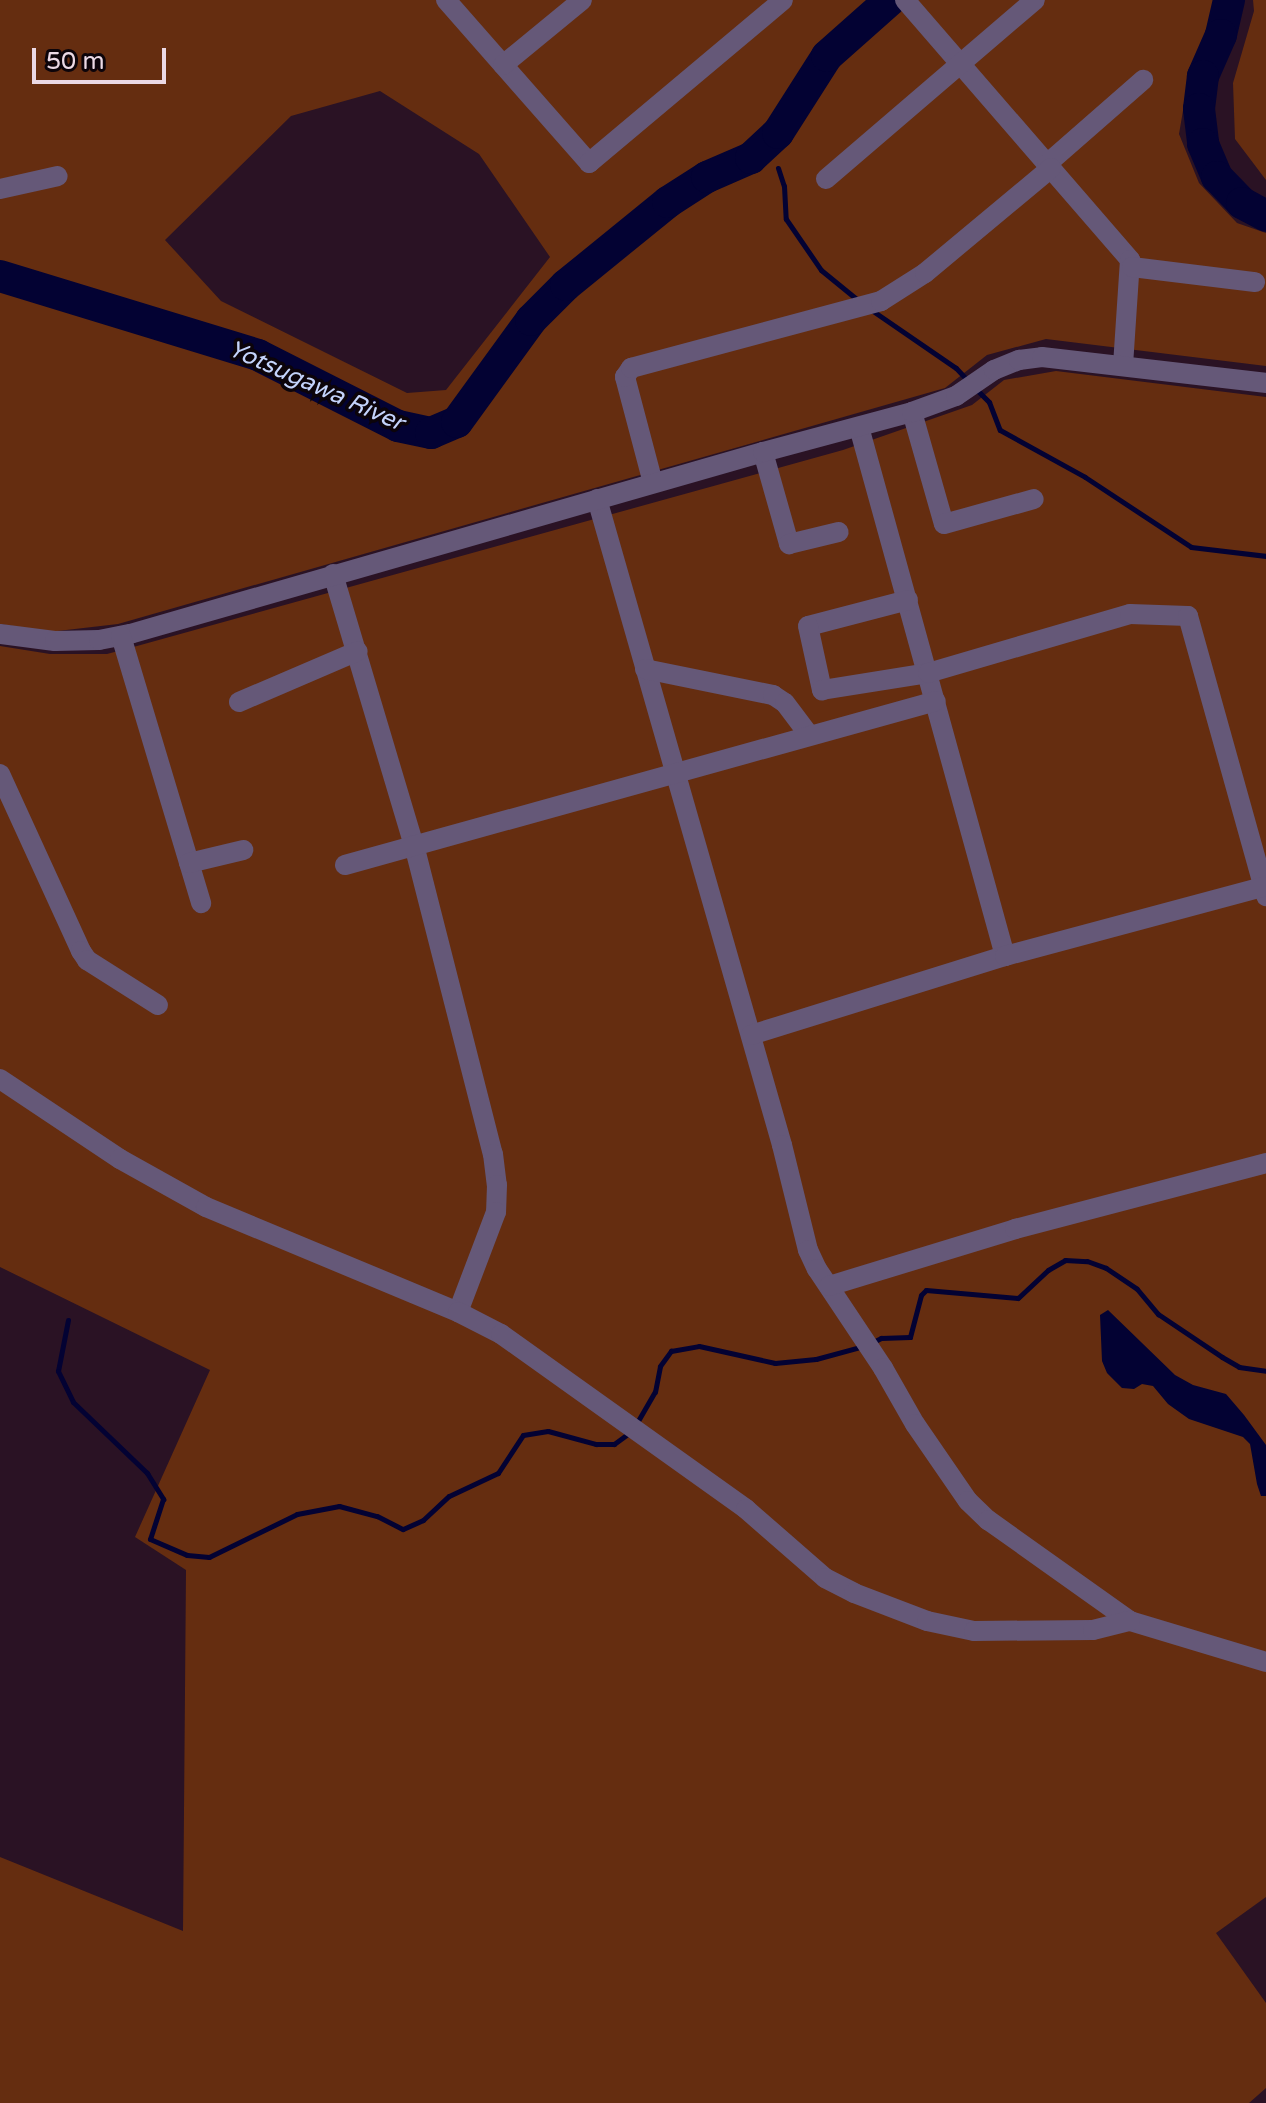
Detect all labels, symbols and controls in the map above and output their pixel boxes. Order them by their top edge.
scale bar [36,32,170,82]
text: 50 m [46,47,104,76]
water label: Yotsugawa River [224,334,408,438]

